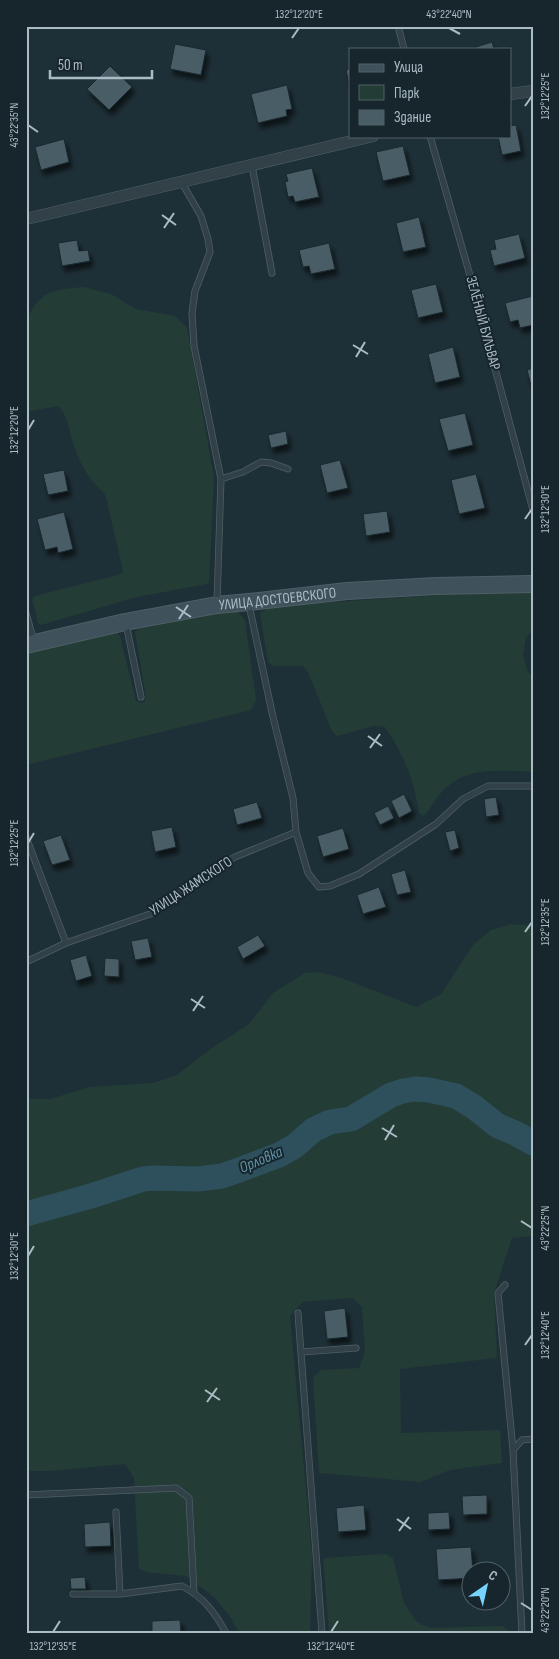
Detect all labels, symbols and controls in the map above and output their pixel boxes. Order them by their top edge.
text: 132°12'20"E [275,7,323,22]
text: 43°22'40"N [426,7,472,22]
scale bar [50,48,152,80]
legend [349,48,512,138]
text: 50 m [58,56,83,75]
text: Улица [394,58,423,77]
text: 132°12'25"E [538,72,553,120]
text: Парк [394,84,420,103]
text: 43°22'35"N [7,103,22,147]
text: Здание [394,108,431,127]
street label: ЗЕЛЁНЫЙ БУЛЬВАР [461,274,505,372]
text: 132°12'20"E [7,406,22,454]
text: 132°12'30"E [538,485,553,533]
street label: УЛИЦА ДОСТОЕВСКОГО [218,583,337,614]
text: 132°12'25"E [7,819,22,867]
street label: УЛИЦА ЖАМСКОГО [146,852,236,920]
text: 132°12'35"E [538,898,553,946]
water label: Орловка [237,1142,286,1178]
text: 43°22'25"N [538,1206,553,1250]
text: 132°12'30"E [7,1232,22,1280]
text: 132°12'40"E [538,1311,553,1359]
north arrow [462,1562,512,1612]
text: С [485,1567,501,1585]
text: 43°22'20"N [538,1587,553,1633]
text: 132°12'35"E [29,1639,77,1654]
text: 132°12'40"E [307,1639,355,1654]

